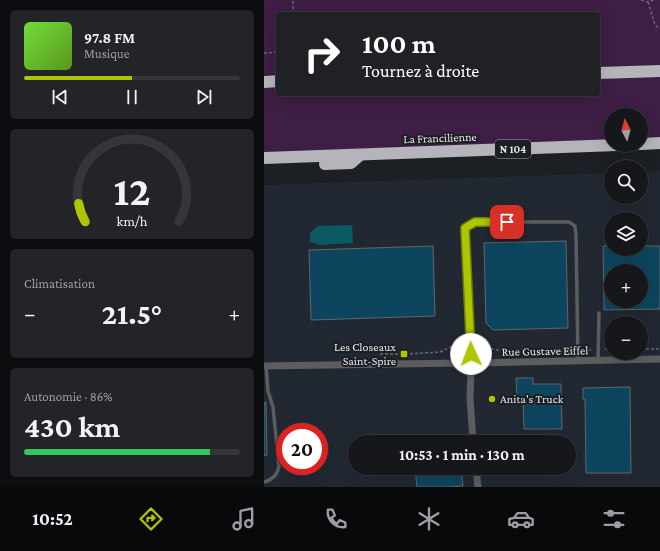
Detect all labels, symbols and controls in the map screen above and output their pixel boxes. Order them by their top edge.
icon: right [296,28,348,80]
text: 100 m [362,28,436,59]
text: 97.8 FM [84,30,135,46]
text: Musique [84,46,129,61]
text: Tournez à droite [362,61,479,81]
icon: previous [49,86,71,108]
icon: pause [121,86,143,108]
icon: next [193,86,215,108]
north arrow [604,108,648,152]
map controls [604,108,648,360]
street label: La Francilienne [403,130,477,146]
road number: N 104 [495,140,531,158]
button: search [604,160,648,204]
text: 12 [114,168,150,214]
pin [490,205,524,239]
icon: arrive [496,211,518,233]
text: km/h [117,212,148,228]
button: layers [604,212,648,256]
button: + [604,264,648,308]
text: Climatisation [24,276,95,291]
text: 21.5° [102,297,162,330]
text: − [24,301,36,326]
text: + [228,301,240,326]
button: − [604,316,648,360]
position arrow [450,333,492,375]
place label: Les Closeaux Saint-Spire [334,340,396,368]
street label: Rue Gustave Eiffel [502,343,588,359]
marker: Les Closeaux Saint-Spire [399,349,409,359]
text: Autonomie · 86% [24,389,113,404]
place label: Anita's Truck [500,392,564,406]
marker: Anita's Truck [487,394,497,404]
text: 430 km [24,410,120,443]
speed limit sign: 20 [276,423,328,475]
text: 10:53 · 1 min · 130 m [399,447,525,463]
icon: directions [137,505,165,533]
icon: music [230,505,258,533]
icon: phone [322,505,350,533]
icon: climate [415,505,443,533]
icon: car [507,505,535,533]
icon: filters [600,505,628,533]
text: 10:52 [32,509,73,529]

